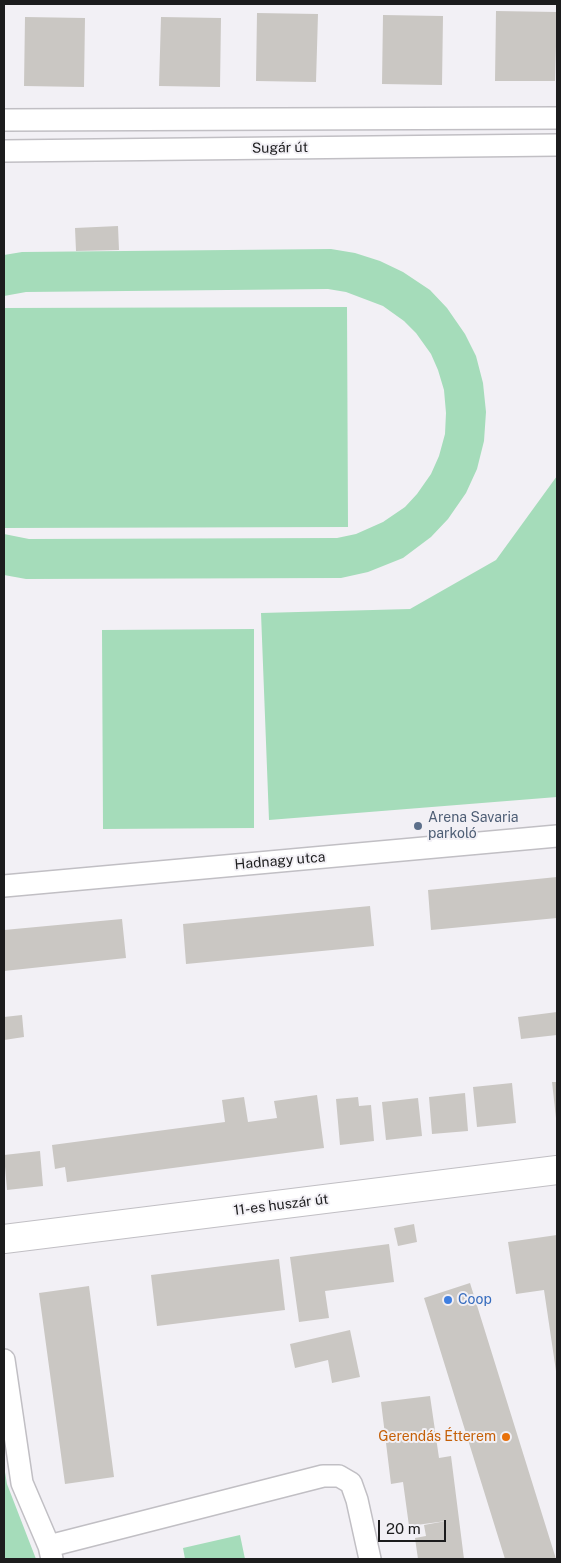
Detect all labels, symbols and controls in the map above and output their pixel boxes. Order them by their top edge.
street label: Sugár út [252,139,308,157]
place label: Arena Savaria parkoló [428,810,519,842]
marker: Arena Savaria parkoló [412,820,424,832]
street label: Hadnagy utca [234,849,326,873]
street label: 11-es huszár út [233,1191,329,1219]
place label: Coop [458,1292,492,1308]
marker: Coop [442,1294,454,1306]
place label: Gerendás Étterem [378,1429,496,1445]
marker: Gerendás Étterem [500,1431,512,1443]
scale bar [381,1510,448,1542]
text: 20 m [386,1520,421,1537]

